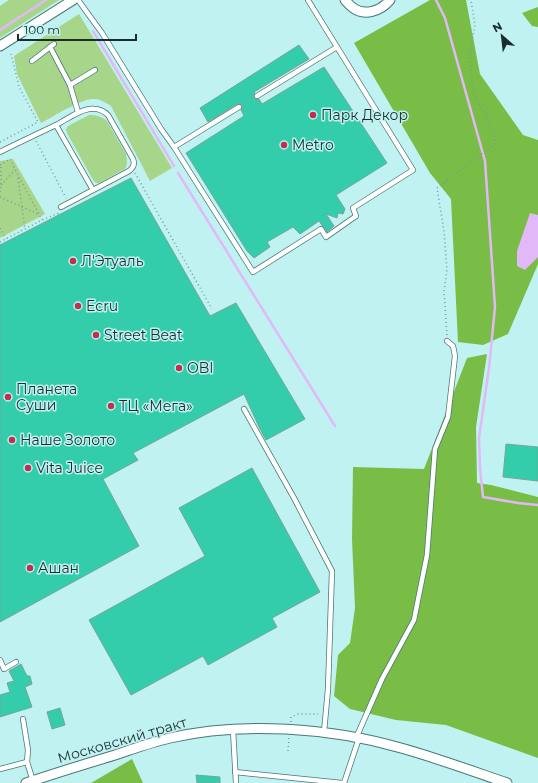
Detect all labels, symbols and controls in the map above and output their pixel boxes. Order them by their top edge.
scale bar [18,16,136,42]
north arrow [482,16,522,56]
text: N [490,19,505,35]
text: 100 m [24,22,60,37]
place label: Парк Декор [321,106,408,124]
marker: Парк Декор [308,110,318,120]
place label: Metro [292,136,334,154]
marker: Metro [279,140,289,150]
place label: Л'Этуаль [81,252,144,270]
marker: Л'Этуаль [68,256,78,266]
place label: Ecru [86,297,118,315]
marker: Ecru [73,301,83,311]
place label: Street Beat [104,326,183,344]
marker: Street Beat [91,330,101,340]
place label: OBI [187,359,214,377]
marker: OBI [174,363,184,373]
place label: Планета Суши [16,380,77,414]
marker: Планета Суши [3,392,13,402]
place label: ТЦ «Мега» [119,397,193,415]
marker: ТЦ «Мега» [106,401,116,411]
place label: Наше Золото [20,431,115,449]
marker: Наше Золото [7,435,17,445]
place label: Vita Juice [36,459,103,477]
marker: Vita Juice [23,463,33,473]
place label: Ашан [38,559,79,577]
marker: Ашан [25,563,35,573]
street label: Московский тракт [55,713,189,767]

